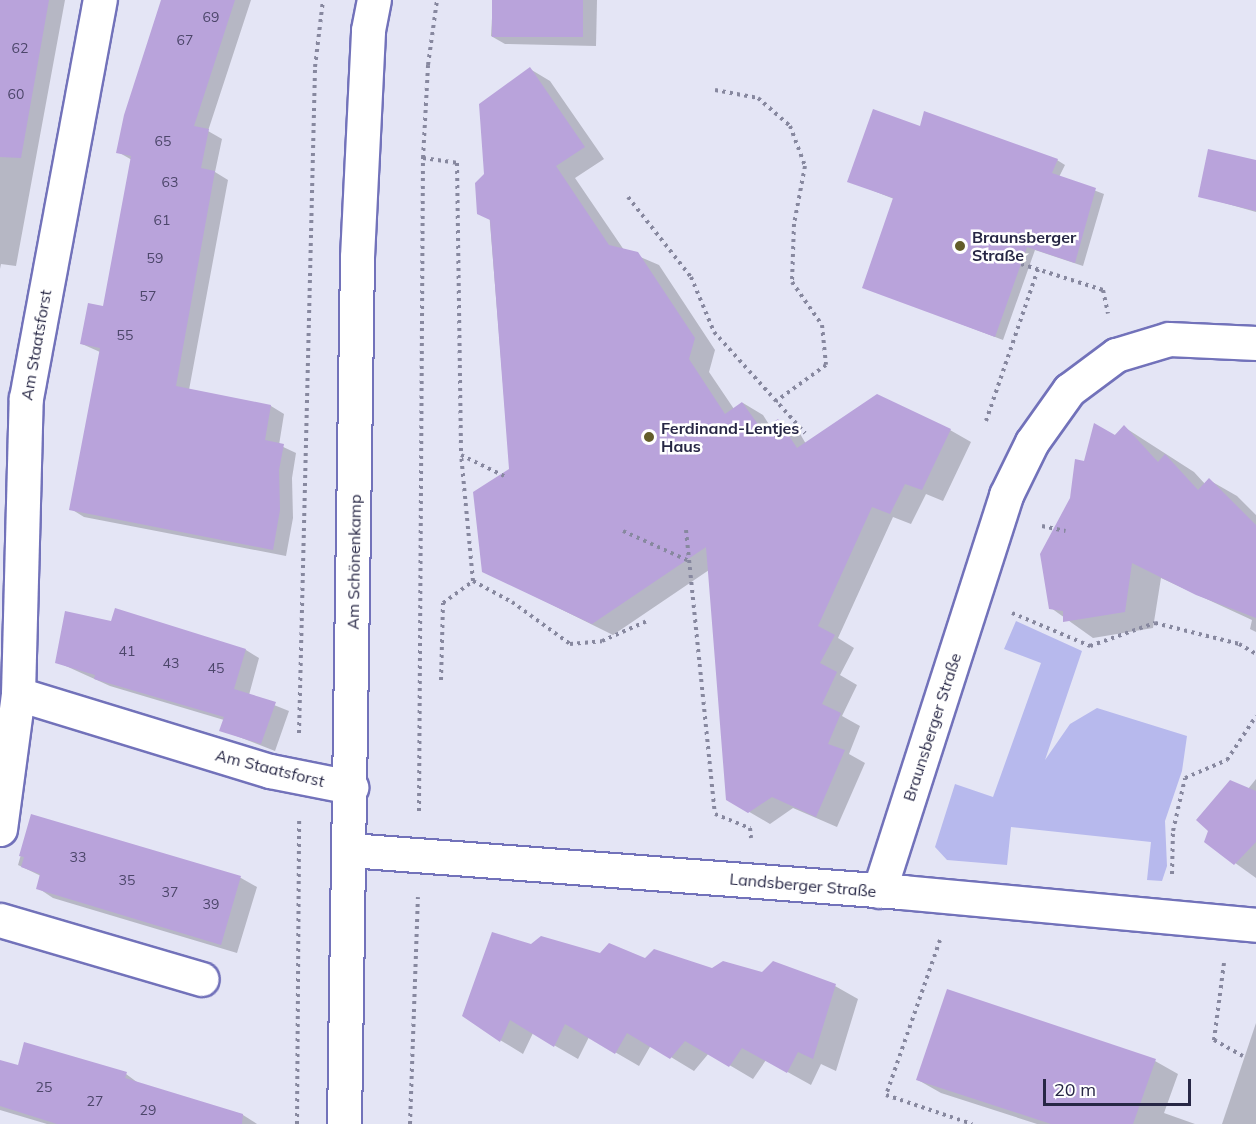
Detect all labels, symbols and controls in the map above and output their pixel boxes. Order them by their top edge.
house number: 69 [203,9,219,25]
house number: 67 [177,32,193,48]
house number: 62 [12,40,28,56]
house number: 60 [8,86,24,102]
house number: 65 [155,133,171,149]
house number: 63 [162,174,178,190]
house number: 61 [154,212,170,228]
place label: Braunsberger Straße [972,227,1076,265]
marker: Braunsberger Straße [953,239,967,253]
house number: 59 [147,250,163,266]
street label: Am Staatsforst [17,288,55,402]
house number: 57 [140,288,156,304]
house number: 55 [117,327,133,343]
place label: Ferdinand-Lentjes Haus [661,418,799,456]
marker: Ferdinand-Lentjes Haus [642,430,656,444]
street label: Am Schönenkamp [343,494,365,630]
house number: 41 [119,643,135,659]
street label: Braunsberger Straße [899,650,965,804]
house number: 43 [163,655,179,671]
house number: 45 [208,660,224,676]
street label: Am Staatsforst [213,745,327,791]
house number: 33 [70,849,86,865]
street label: Landsberger Straße [729,869,877,901]
house number: 35 [119,872,135,888]
house number: 37 [162,884,178,900]
house number: 39 [203,896,219,912]
scale bar [1046,1067,1194,1105]
text: 20 m [1054,1078,1096,1101]
house number: 25 [36,1079,52,1095]
house number: 27 [87,1093,103,1109]
house number: 29 [140,1102,156,1118]

